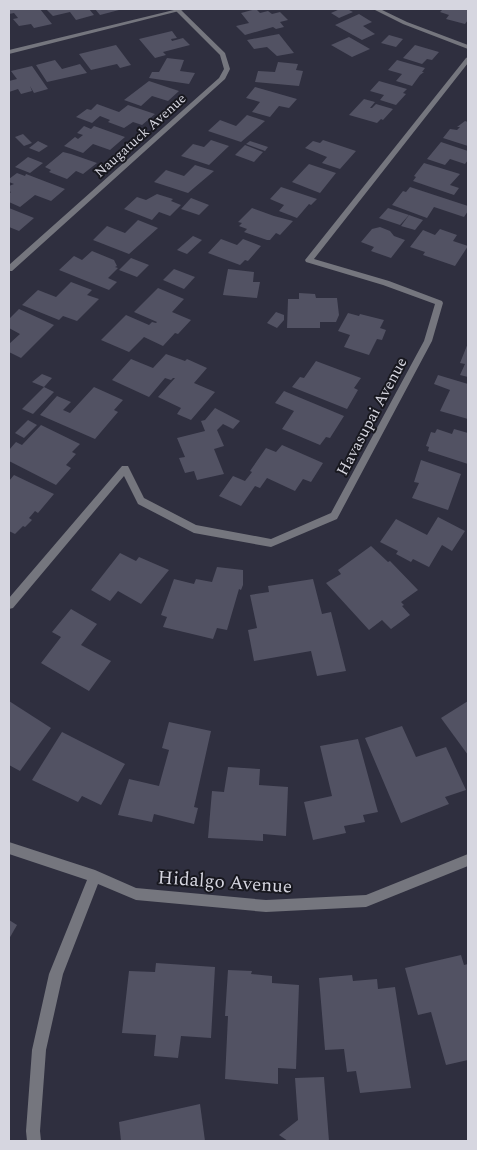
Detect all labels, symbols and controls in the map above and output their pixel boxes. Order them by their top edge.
street label: Naugatuck Avenue [90,88,191,182]
street label: Havasupai Avenue [331,353,413,480]
street label: Hidalgo Avenue [157,863,293,902]

